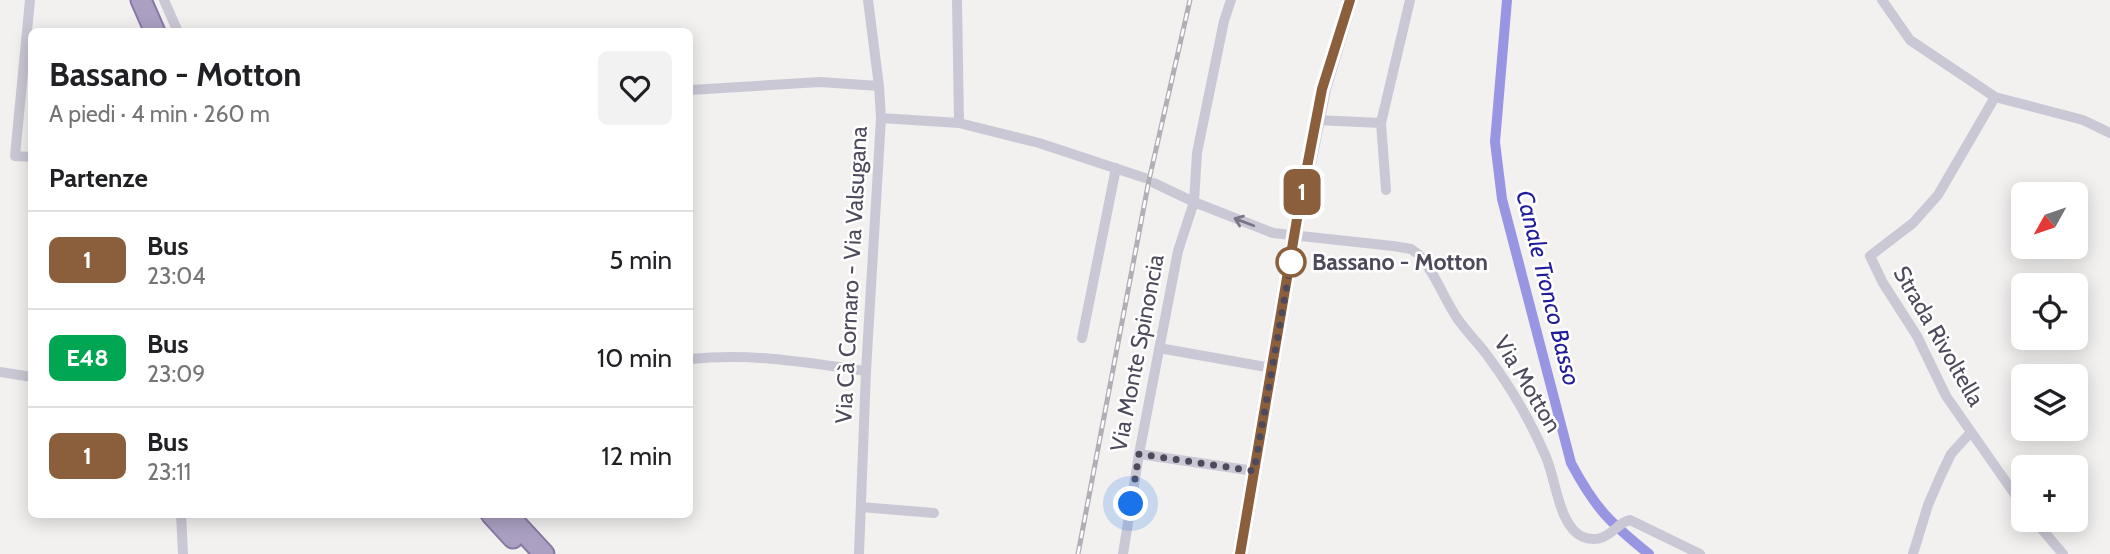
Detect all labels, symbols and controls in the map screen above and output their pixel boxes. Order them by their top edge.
button: heart [598,51,672,125]
text: Bassano - Motton [49,54,302,94]
text: A piedi · 4 min · 260 m [49,100,270,128]
street label: Via Cà Cornaro - Via Valsugana [829,126,873,424]
text: Partenze [49,162,148,194]
line badge: 1 [1279,169,1325,215]
text: 1 [1298,177,1306,206]
north arrow [2011,182,2088,259]
map controls [2011,182,2088,532]
water label: Canale Tronco Basso [1510,187,1587,389]
one-way arrow [1234,215,1255,227]
text: Bus [147,230,188,262]
text: 5 min [609,244,672,276]
text: 1 [83,245,92,274]
marker: Bassano - Motton [1276,247,1306,277]
place label: Bassano - Motton [1312,248,1488,276]
street label: Via Monte Spinoncia [1104,252,1170,454]
street label: Strada Rivoltella [1888,261,1990,411]
text: 23:04 [147,262,206,290]
button: locate [2011,273,2088,350]
text: Bus [147,328,188,360]
street label: Via Motton [1488,331,1568,437]
text: 10 min [597,342,672,374]
text: E48 [66,343,109,372]
text: 23:09 [147,360,205,388]
button: layers [2011,364,2088,441]
text: Bus [147,426,188,458]
text: 12 min [601,440,672,472]
text: 1 [83,441,92,470]
button: + [2011,455,2088,532]
text: 23:11 [147,458,191,486]
your location [1113,486,1148,521]

